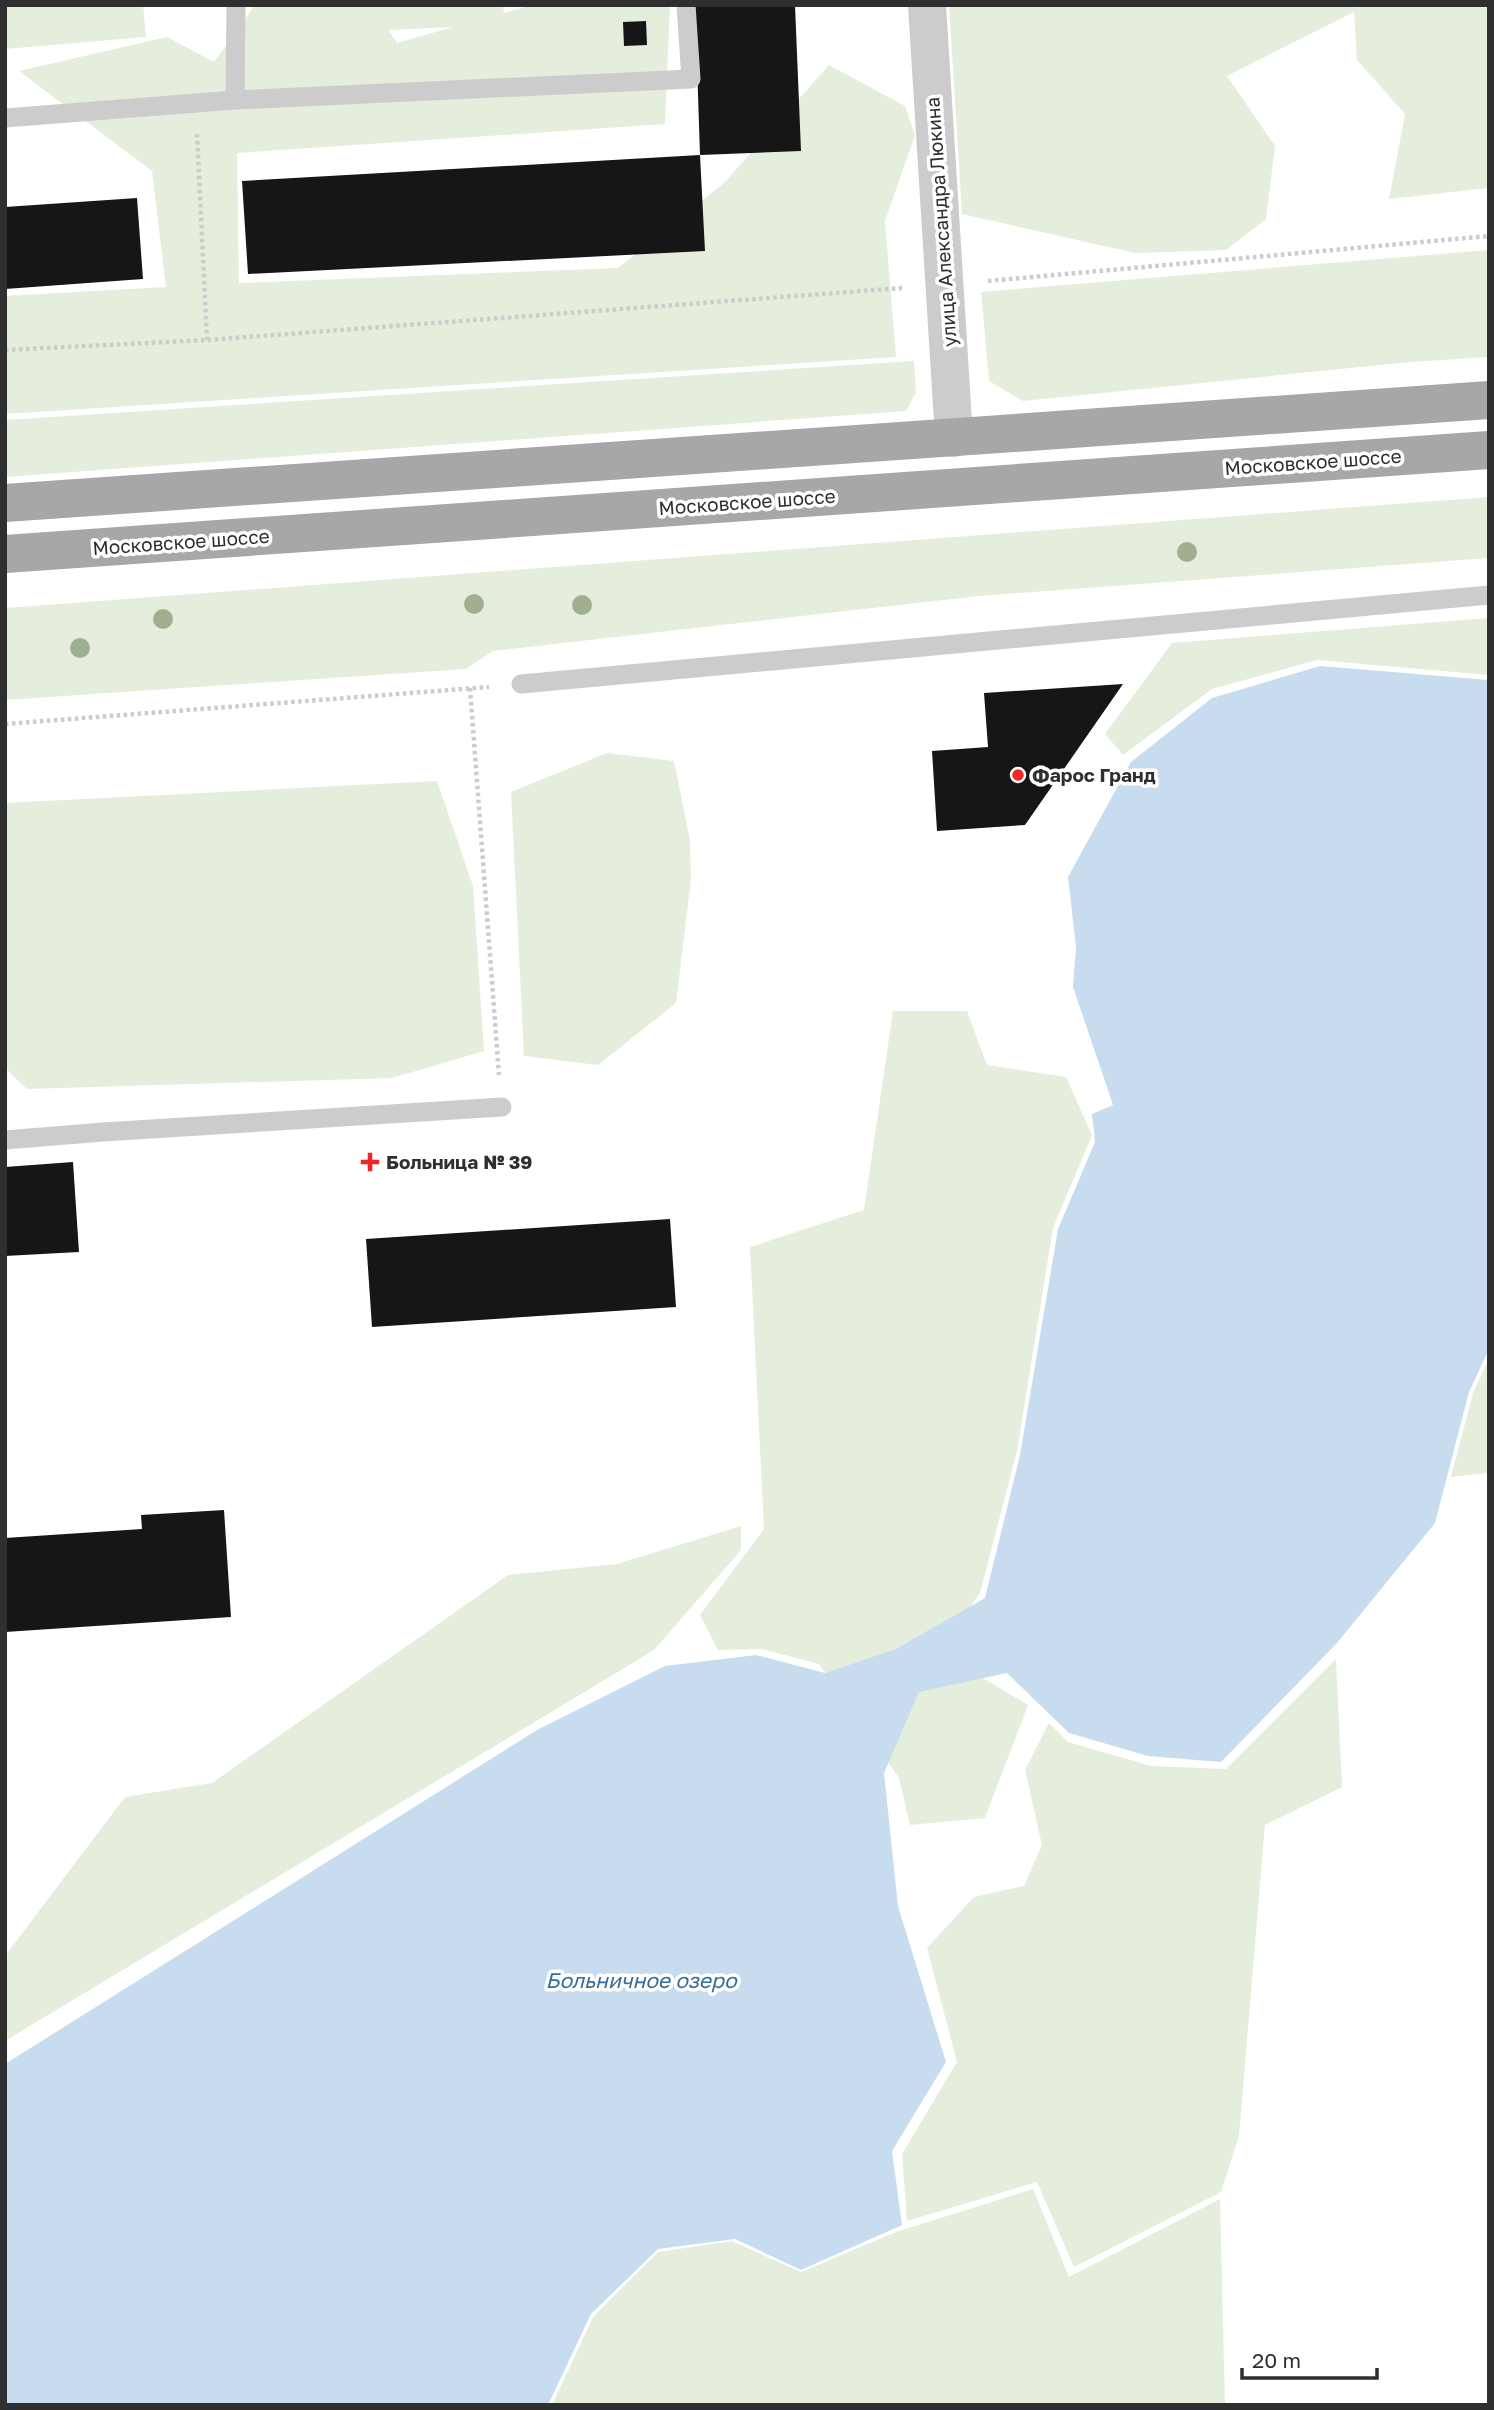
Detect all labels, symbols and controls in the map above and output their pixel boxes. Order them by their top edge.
street label: улица Александра Люкина [920,96,961,348]
street label: Московское шоссе [1224,444,1402,479]
street label: Московское шоссе [658,484,836,519]
street label: Московское шоссе [92,524,270,559]
place label: Фарос Гранд [1032,763,1156,786]
marker: Фарос Гранд [1010,767,1026,783]
place label: Больница № 39 [386,1150,532,1173]
marker: Больница № 39 [360,1152,380,1172]
water label: Больничное озеро [545,1967,738,1993]
scale bar [1242,2336,1377,2380]
text: 20 m [1252,2347,1301,2373]

